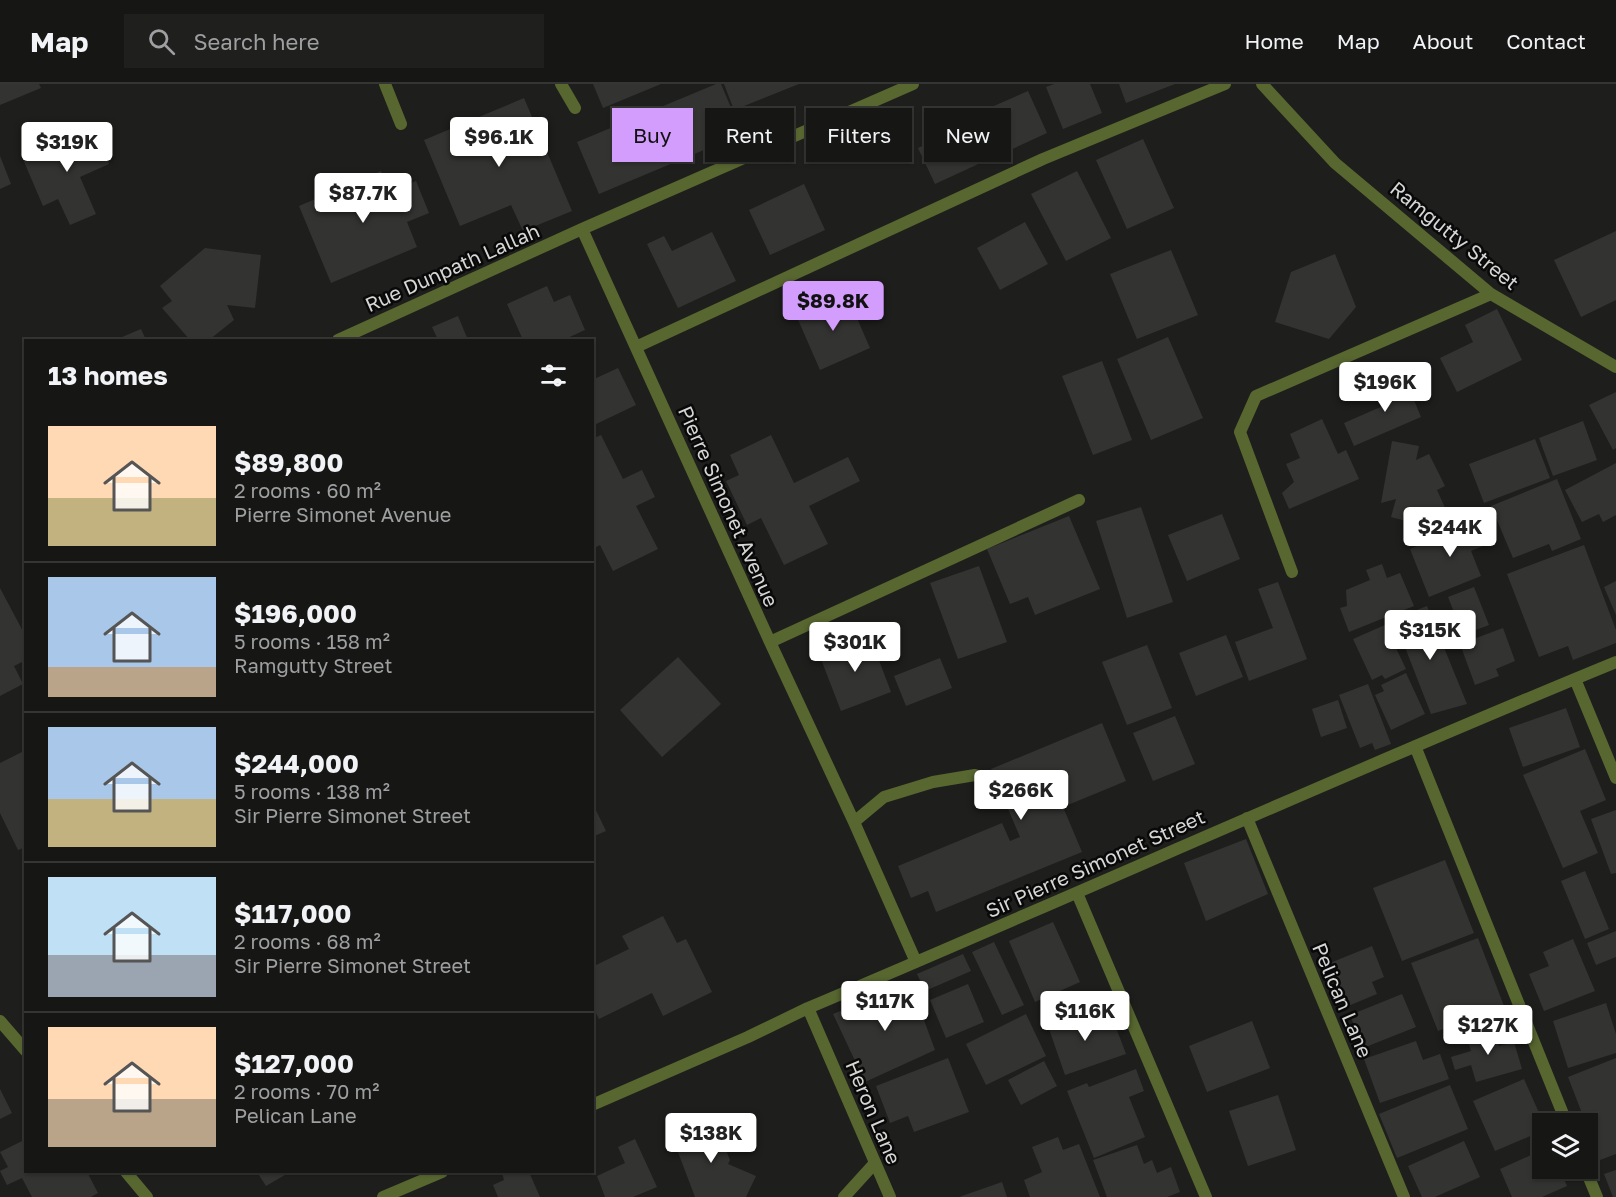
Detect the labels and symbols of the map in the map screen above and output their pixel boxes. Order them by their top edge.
pin: $96.1K [450,117,548,168]
pin: $319K [25,122,109,173]
pin: $87.7K [314,173,412,224]
street label: Ramgutty Street [1386,176,1524,294]
street label: Rue Dunpath Lallah [361,218,543,316]
pin: $89.8K [784,281,882,332]
pin: $196K [1343,362,1427,413]
street label: Pierre Simonet Avenue [674,402,784,610]
pin: $244K [1408,507,1492,558]
pin: $315K [1388,610,1472,661]
pin: $301K [813,622,897,673]
pin: $266K [979,770,1063,821]
street label: Sir Pierre Simonet Street [982,804,1208,922]
street label: Pelican Lane [1308,939,1378,1061]
pin: $117K [843,981,927,1032]
pin: $116K [1043,991,1127,1042]
pin: $127K [1446,1005,1530,1056]
street label: Heron Lane [841,1056,907,1168]
pin: $138K [669,1113,753,1164]

